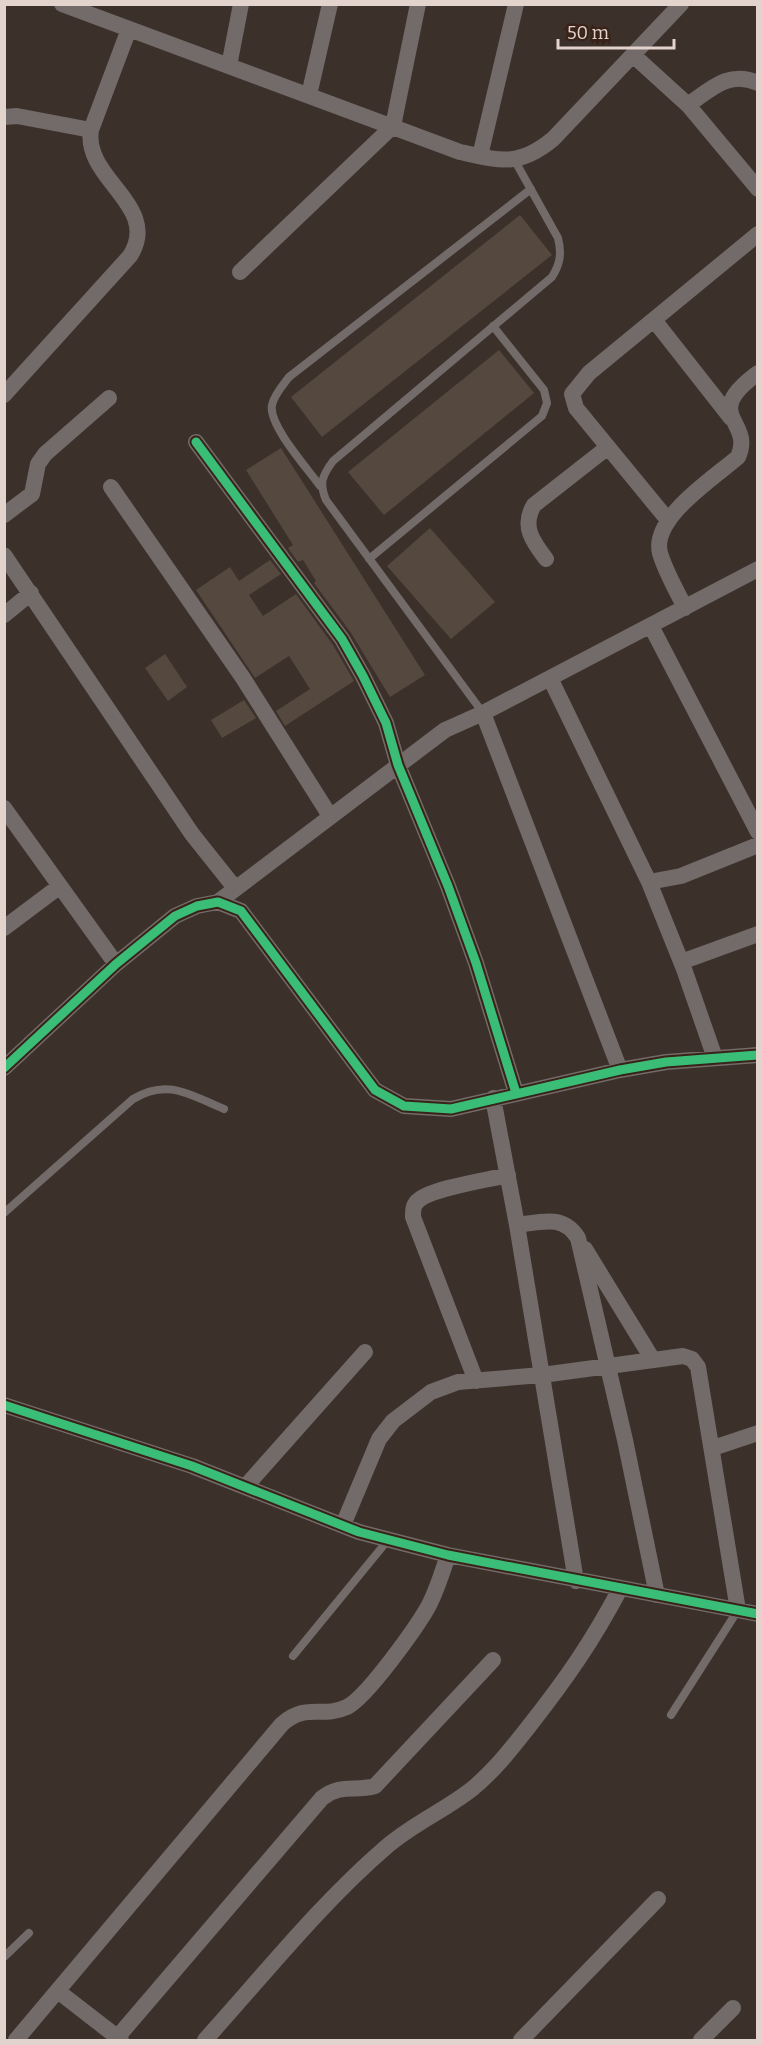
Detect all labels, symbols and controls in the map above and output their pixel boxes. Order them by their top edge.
scale bar [558,12,674,50]
text: 50 m [567,22,609,44]

